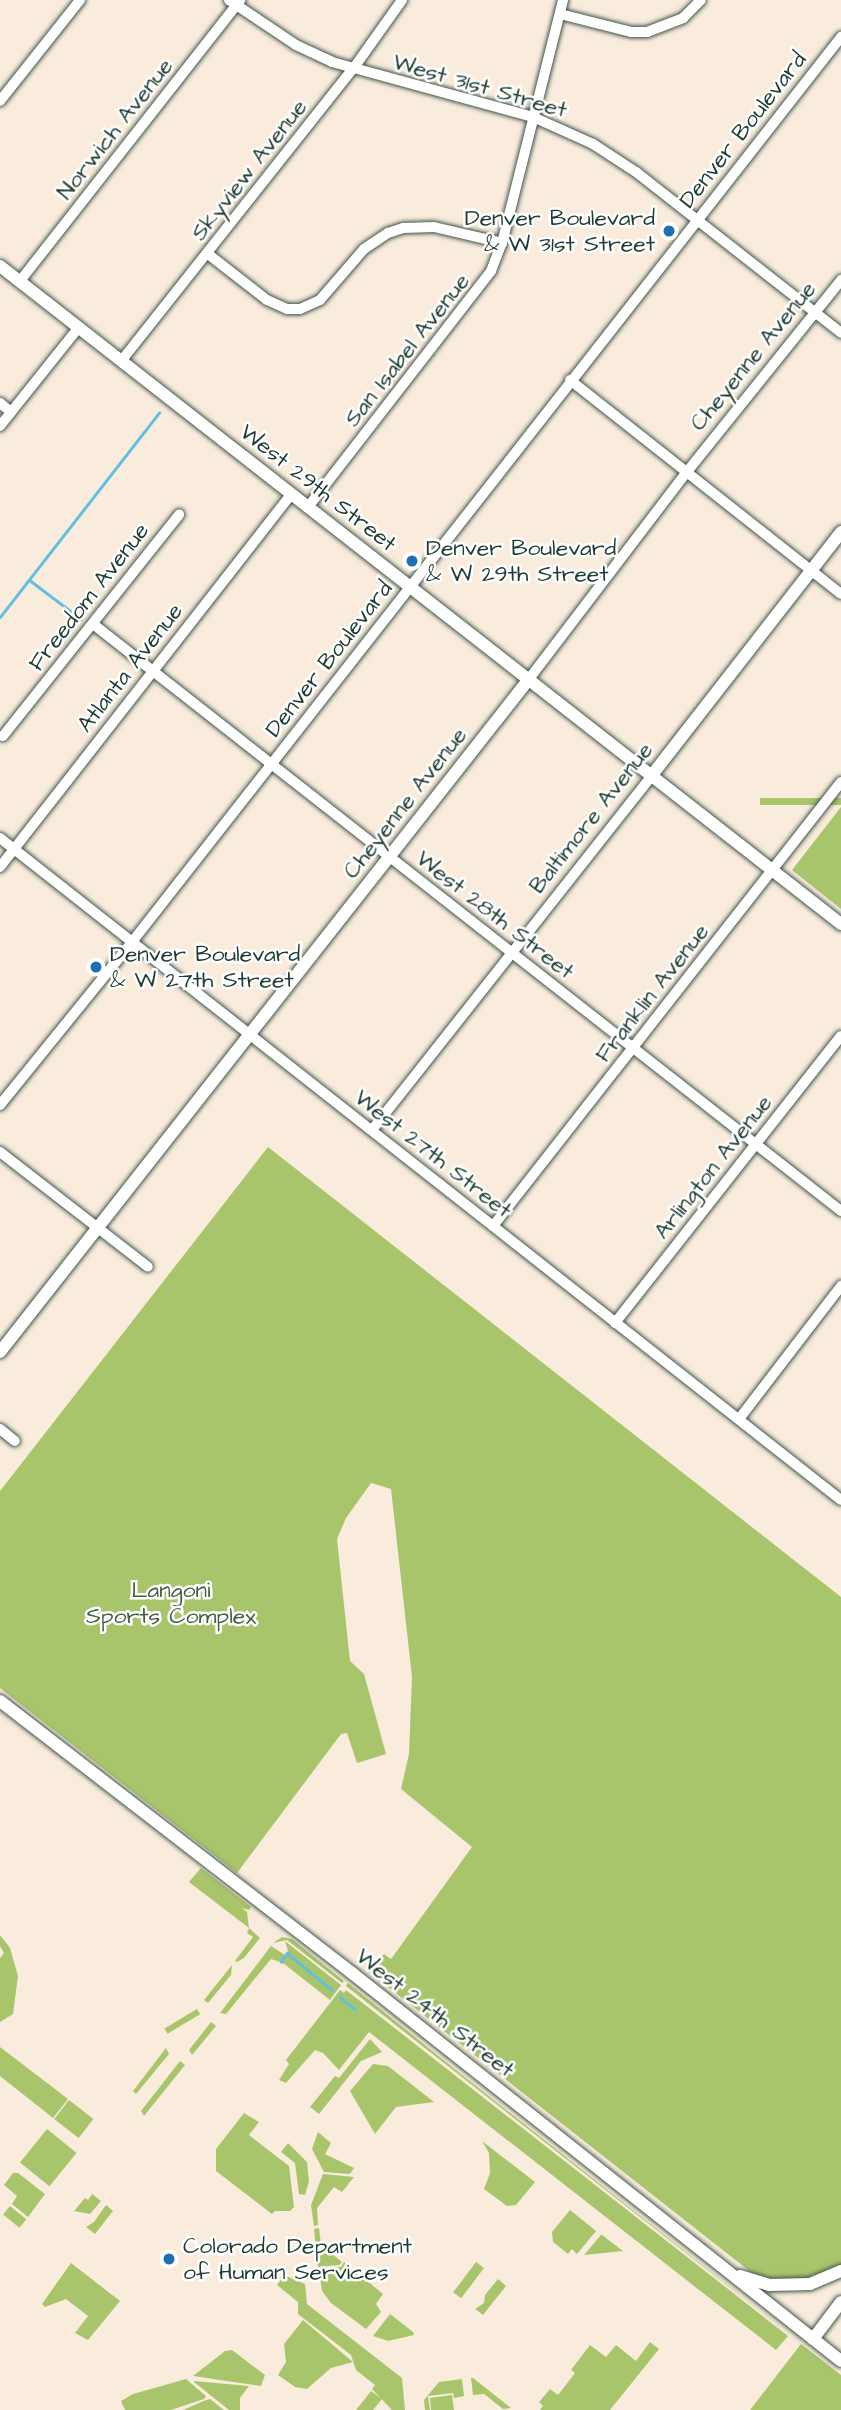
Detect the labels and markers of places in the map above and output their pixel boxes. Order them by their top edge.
place label: Denver Boulevard & W 31st Street [465,204,655,258]
marker: Denver Boulevard & W 31st Street [661,223,677,239]
place label: Denver Boulevard & W 29th Street [426,534,616,588]
marker: Denver Boulevard & W 29th Street [404,553,420,569]
place label: Denver Boulevard & W 27th Street [110,940,300,994]
marker: Denver Boulevard & W 27th Street [88,959,104,975]
place label: Colorado Department of Human Services [183,2232,412,2286]
marker: Colorado Department of Human Services [161,2251,177,2267]

